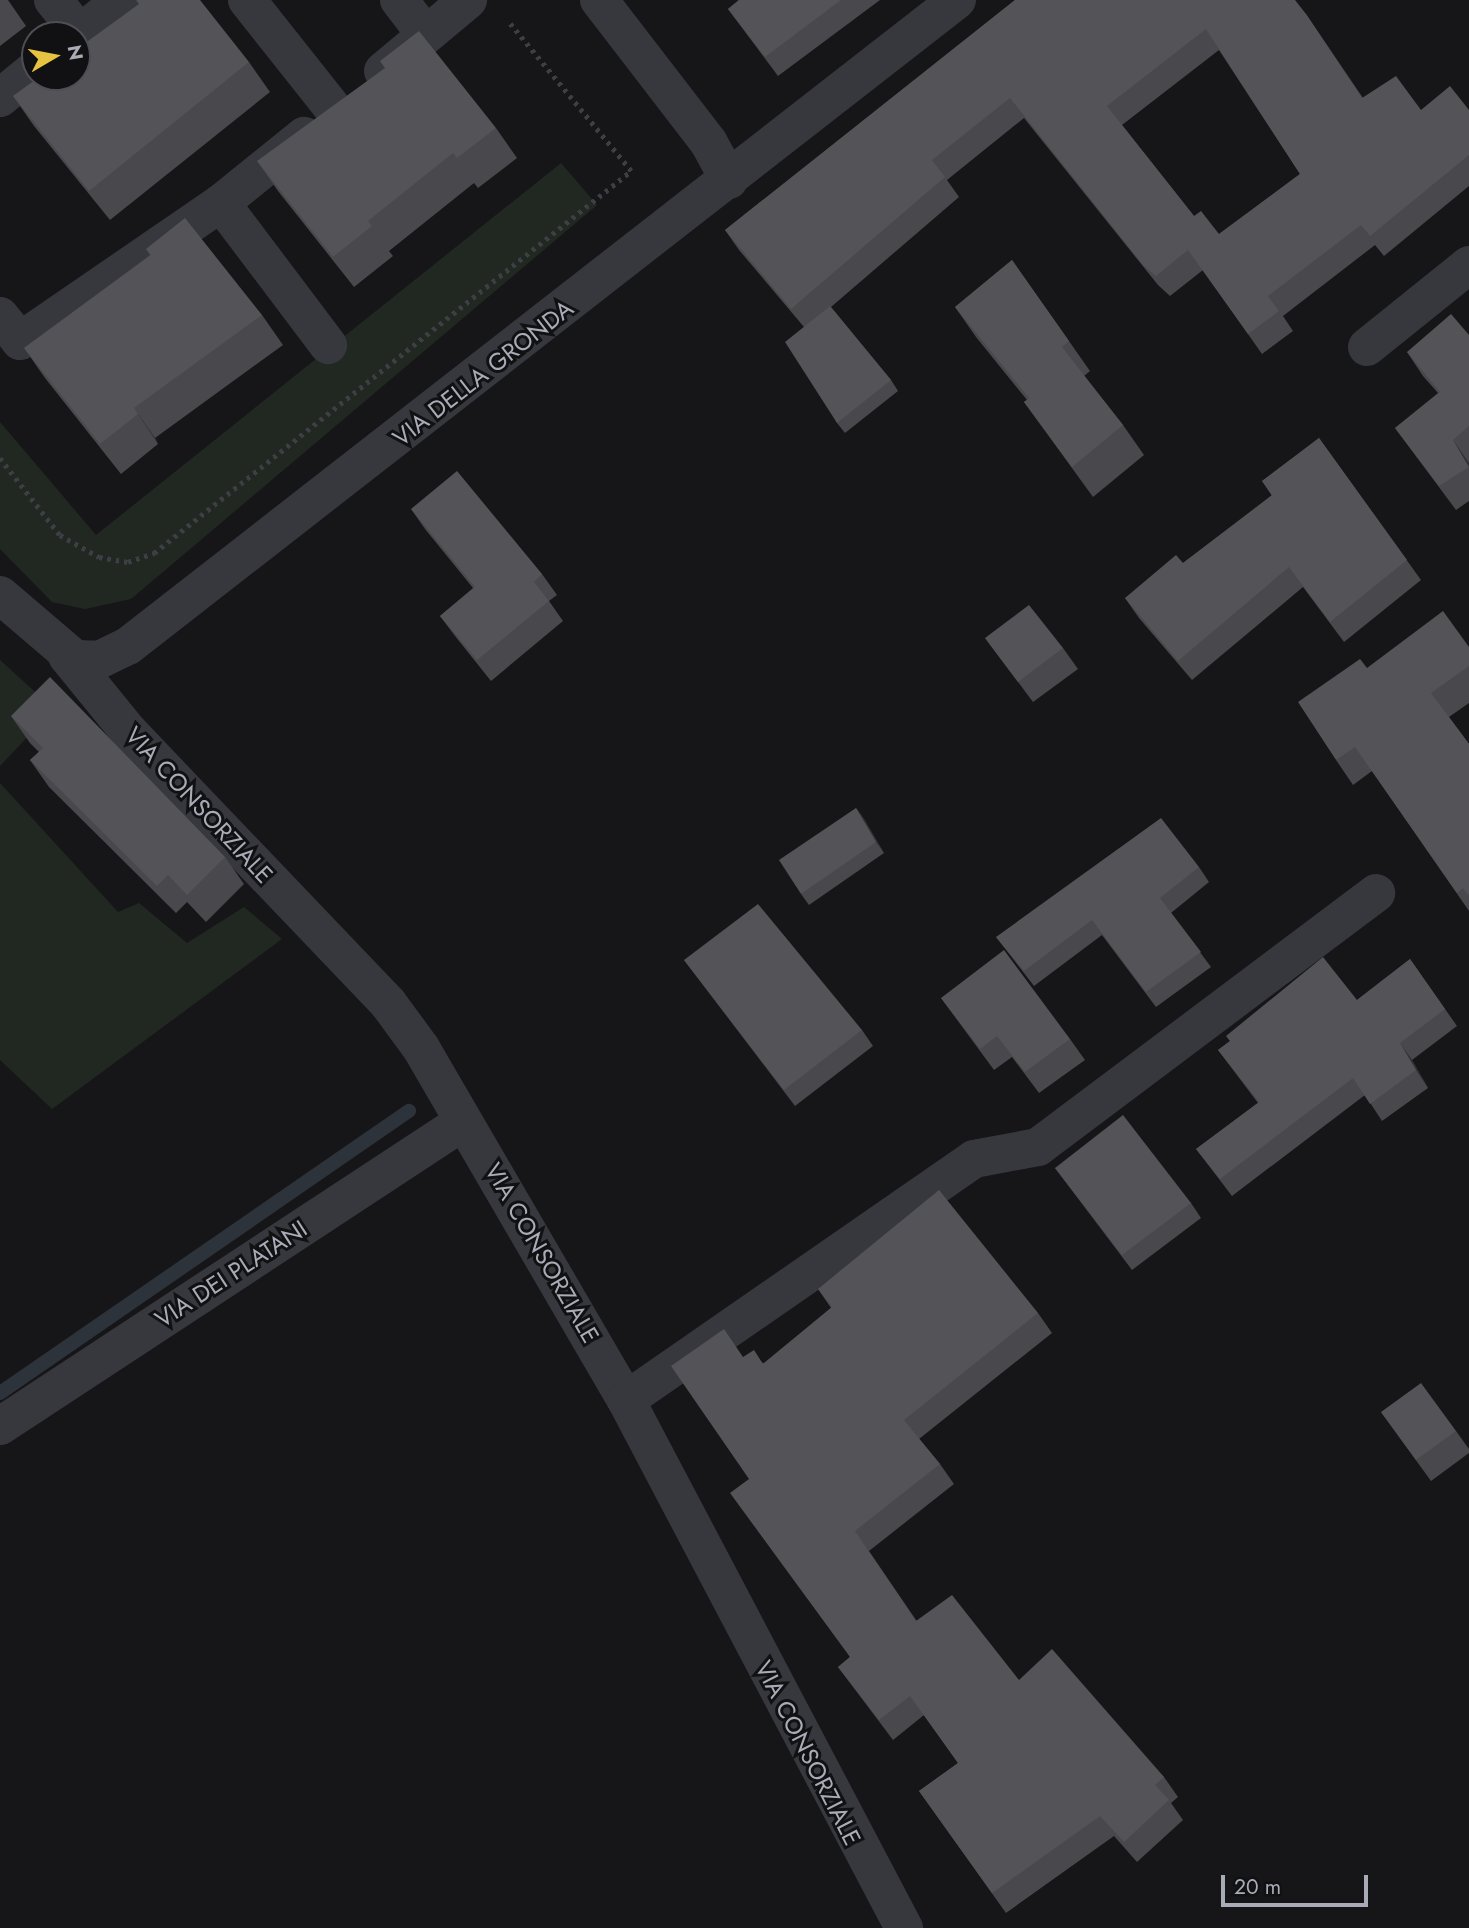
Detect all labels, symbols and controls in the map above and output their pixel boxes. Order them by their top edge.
north arrow [21,21,91,91]
text: N [61,43,90,62]
street label: VIA DELLA GRONDA [387,294,579,452]
street label: VIA CONSORZIALE [119,721,279,889]
street label: VIA CONSORZIALE [479,1158,605,1348]
street label: VIA DEI PLATANI [150,1214,312,1334]
street label: VIA CONSORZIALE [749,1656,867,1850]
scale bar [1224,1862,1371,1906]
text: 20 m [1234,1872,1281,1902]

